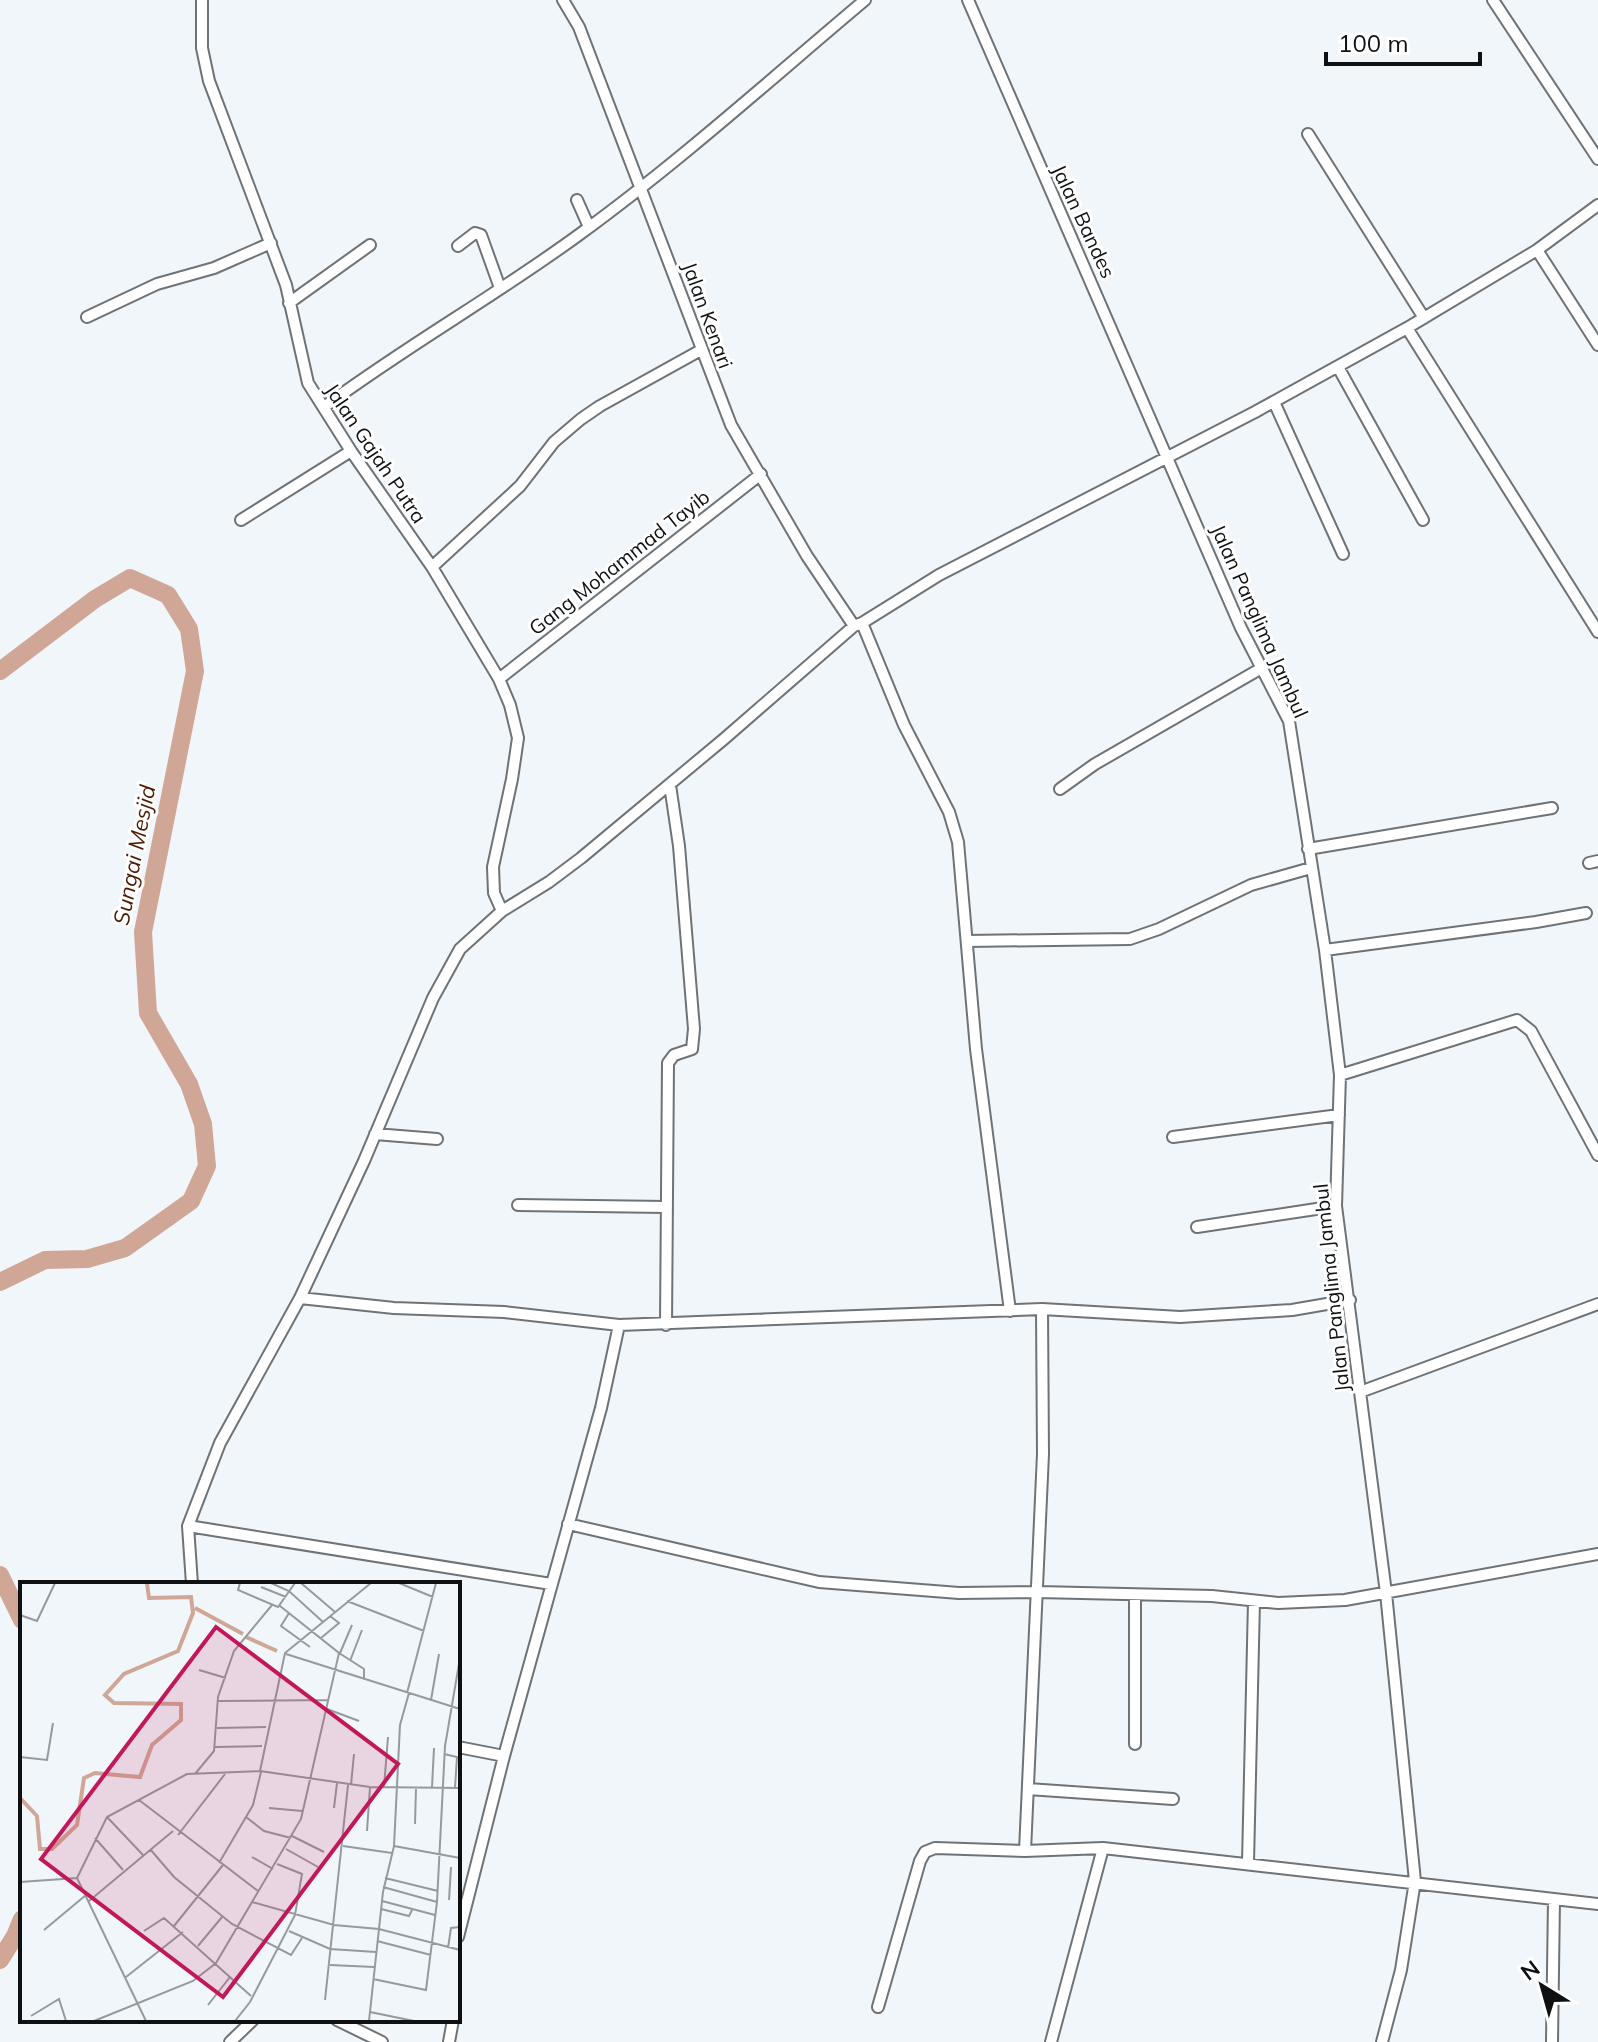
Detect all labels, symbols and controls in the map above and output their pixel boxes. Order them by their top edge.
scale bar [1326,16,1480,66]
text: 100 m [1338,28,1409,58]
street label: Jalan Bandes [1047,160,1121,282]
street label: Jalan Kenari [677,258,739,372]
street label: Jalan Gajah Putra [320,378,432,528]
street label: Gang Mohammad Tayib [524,484,714,640]
street label: Jalan Panglima Jambul [1206,520,1314,722]
water label: Sungai Mesjid [107,782,161,927]
street label: Jalan Panglima Jambul [1308,1183,1354,1393]
inset map [20,1582,460,2022]
north arrow [1502,1946,1582,2026]
text: N [1515,1954,1545,1986]

